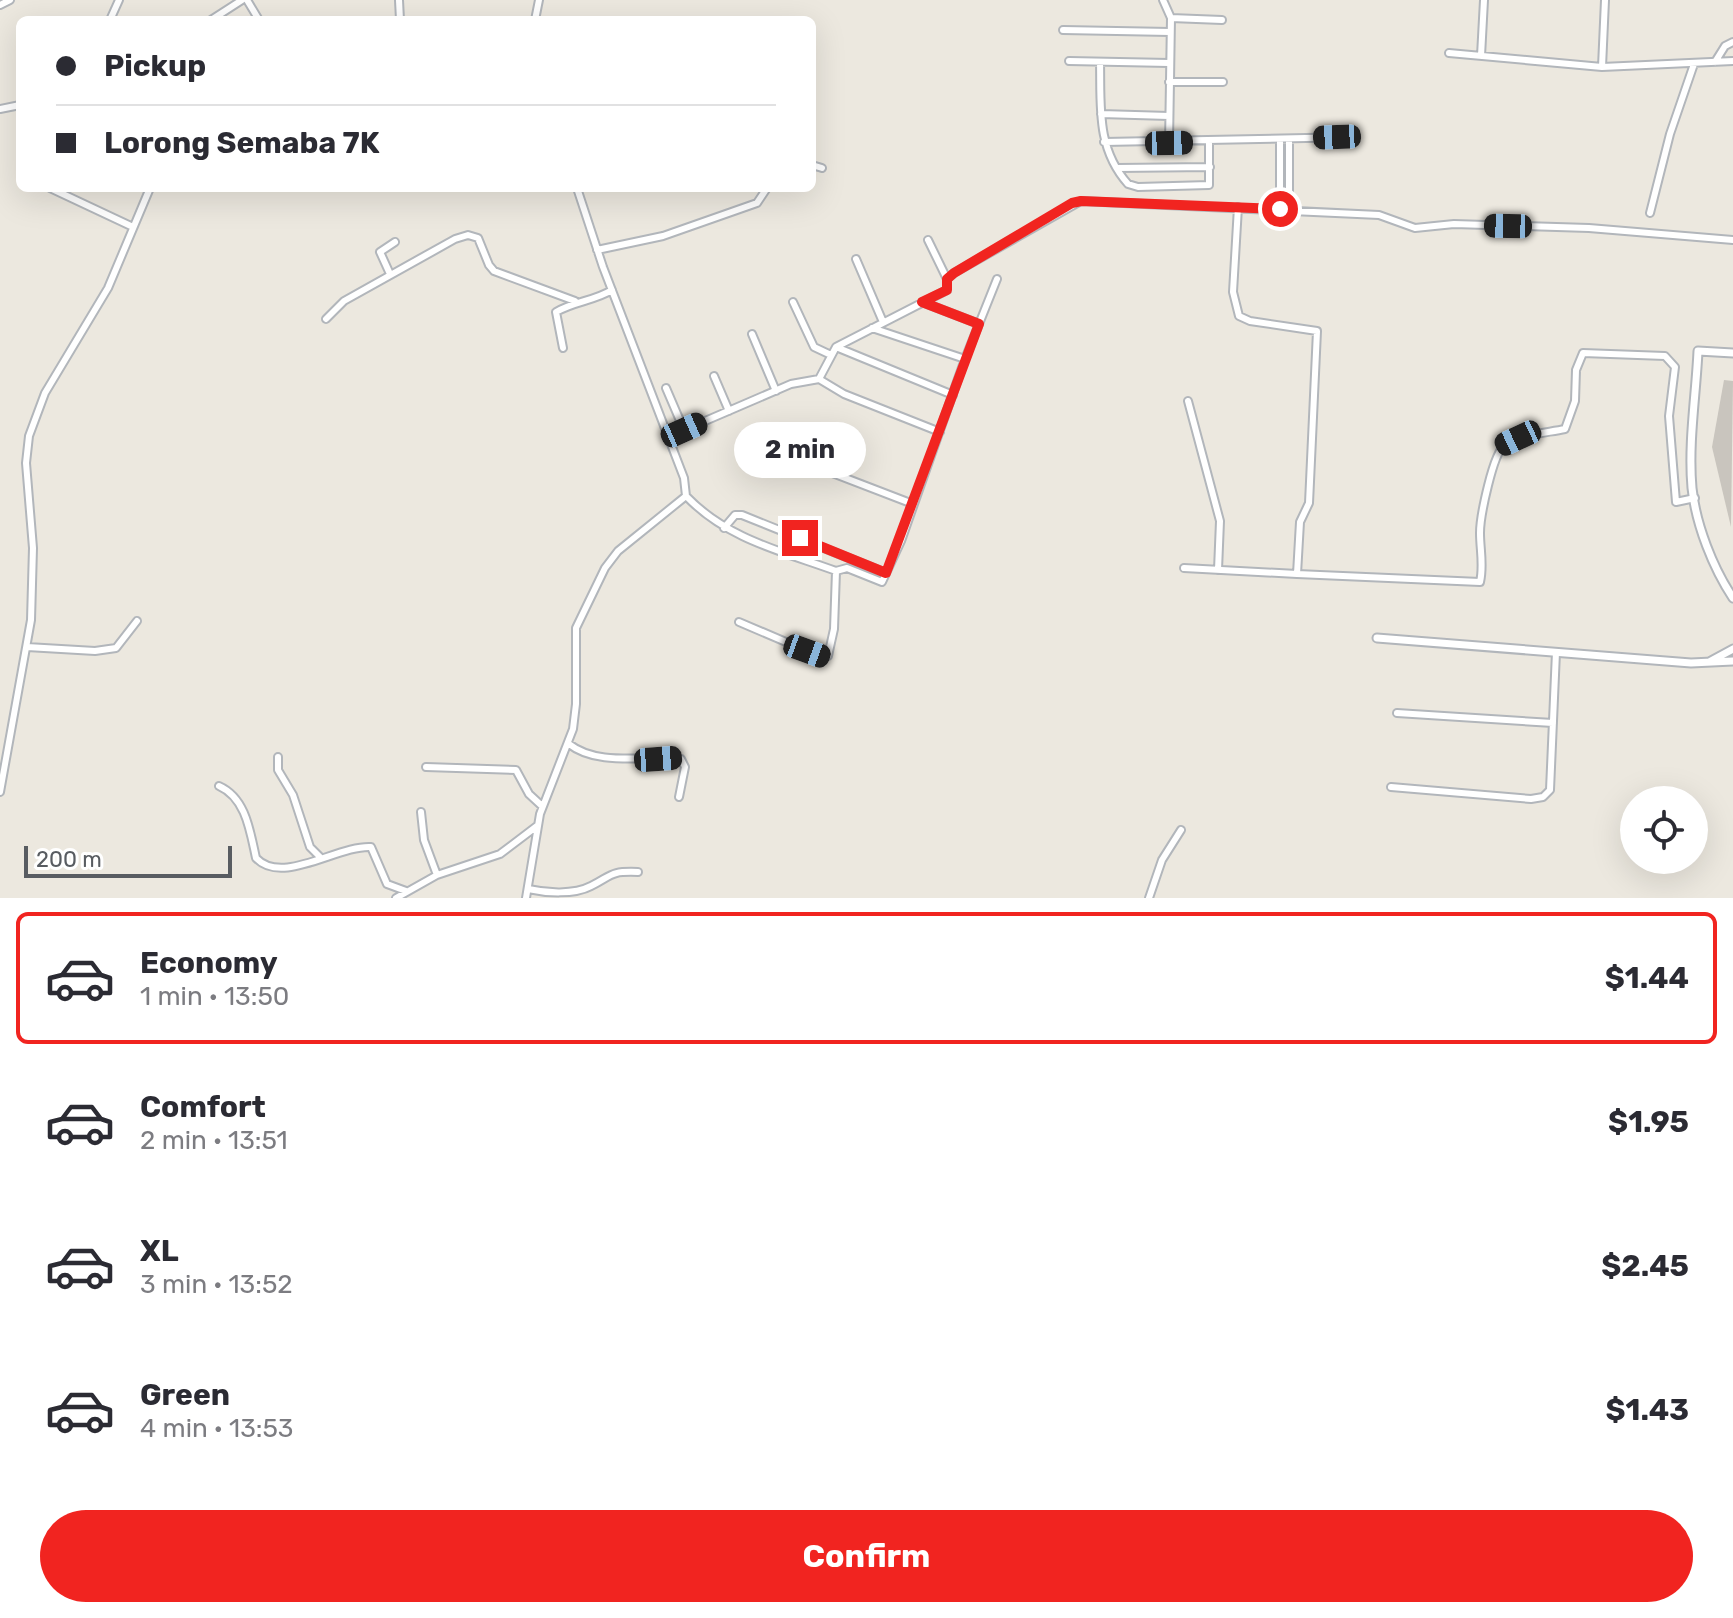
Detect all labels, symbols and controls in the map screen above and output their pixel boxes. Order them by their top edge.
text: Pickup [104,48,206,84]
car [1313,124,1361,150]
text: Lorong Semaba 7K [104,125,380,161]
car [1145,131,1193,155]
route start [1262,191,1298,227]
car [1484,214,1532,238]
car [657,409,711,451]
car [1491,417,1545,459]
callout: 2 min [734,422,866,478]
text: 2 min [765,434,835,465]
route end [782,520,818,556]
car [780,632,834,670]
car [633,745,683,773]
map controls [1620,786,1708,874]
button: locate [1620,786,1708,874]
scale bar [24,842,232,878]
text: 200 m [36,846,102,873]
icon: car [44,942,116,1014]
text: Economy [140,945,278,981]
text: $1.44 [1605,960,1689,996]
text: 1 min · 13:50 [140,981,289,1012]
icon: car [44,1086,116,1158]
text: Comfort [140,1089,266,1125]
text: $1.95 [1608,1104,1689,1140]
text: 2 min · 13:51 [140,1125,288,1156]
icon: car [44,1230,116,1302]
text: XL [140,1233,179,1269]
text: $2.45 [1601,1248,1689,1284]
text: 3 min · 13:52 [140,1269,293,1300]
icon: car [44,1374,116,1446]
text: Green [140,1377,230,1413]
text: $1.43 [1605,1392,1689,1428]
text: 4 min · 13:53 [140,1413,293,1444]
button: Confirm [40,1510,1693,1602]

